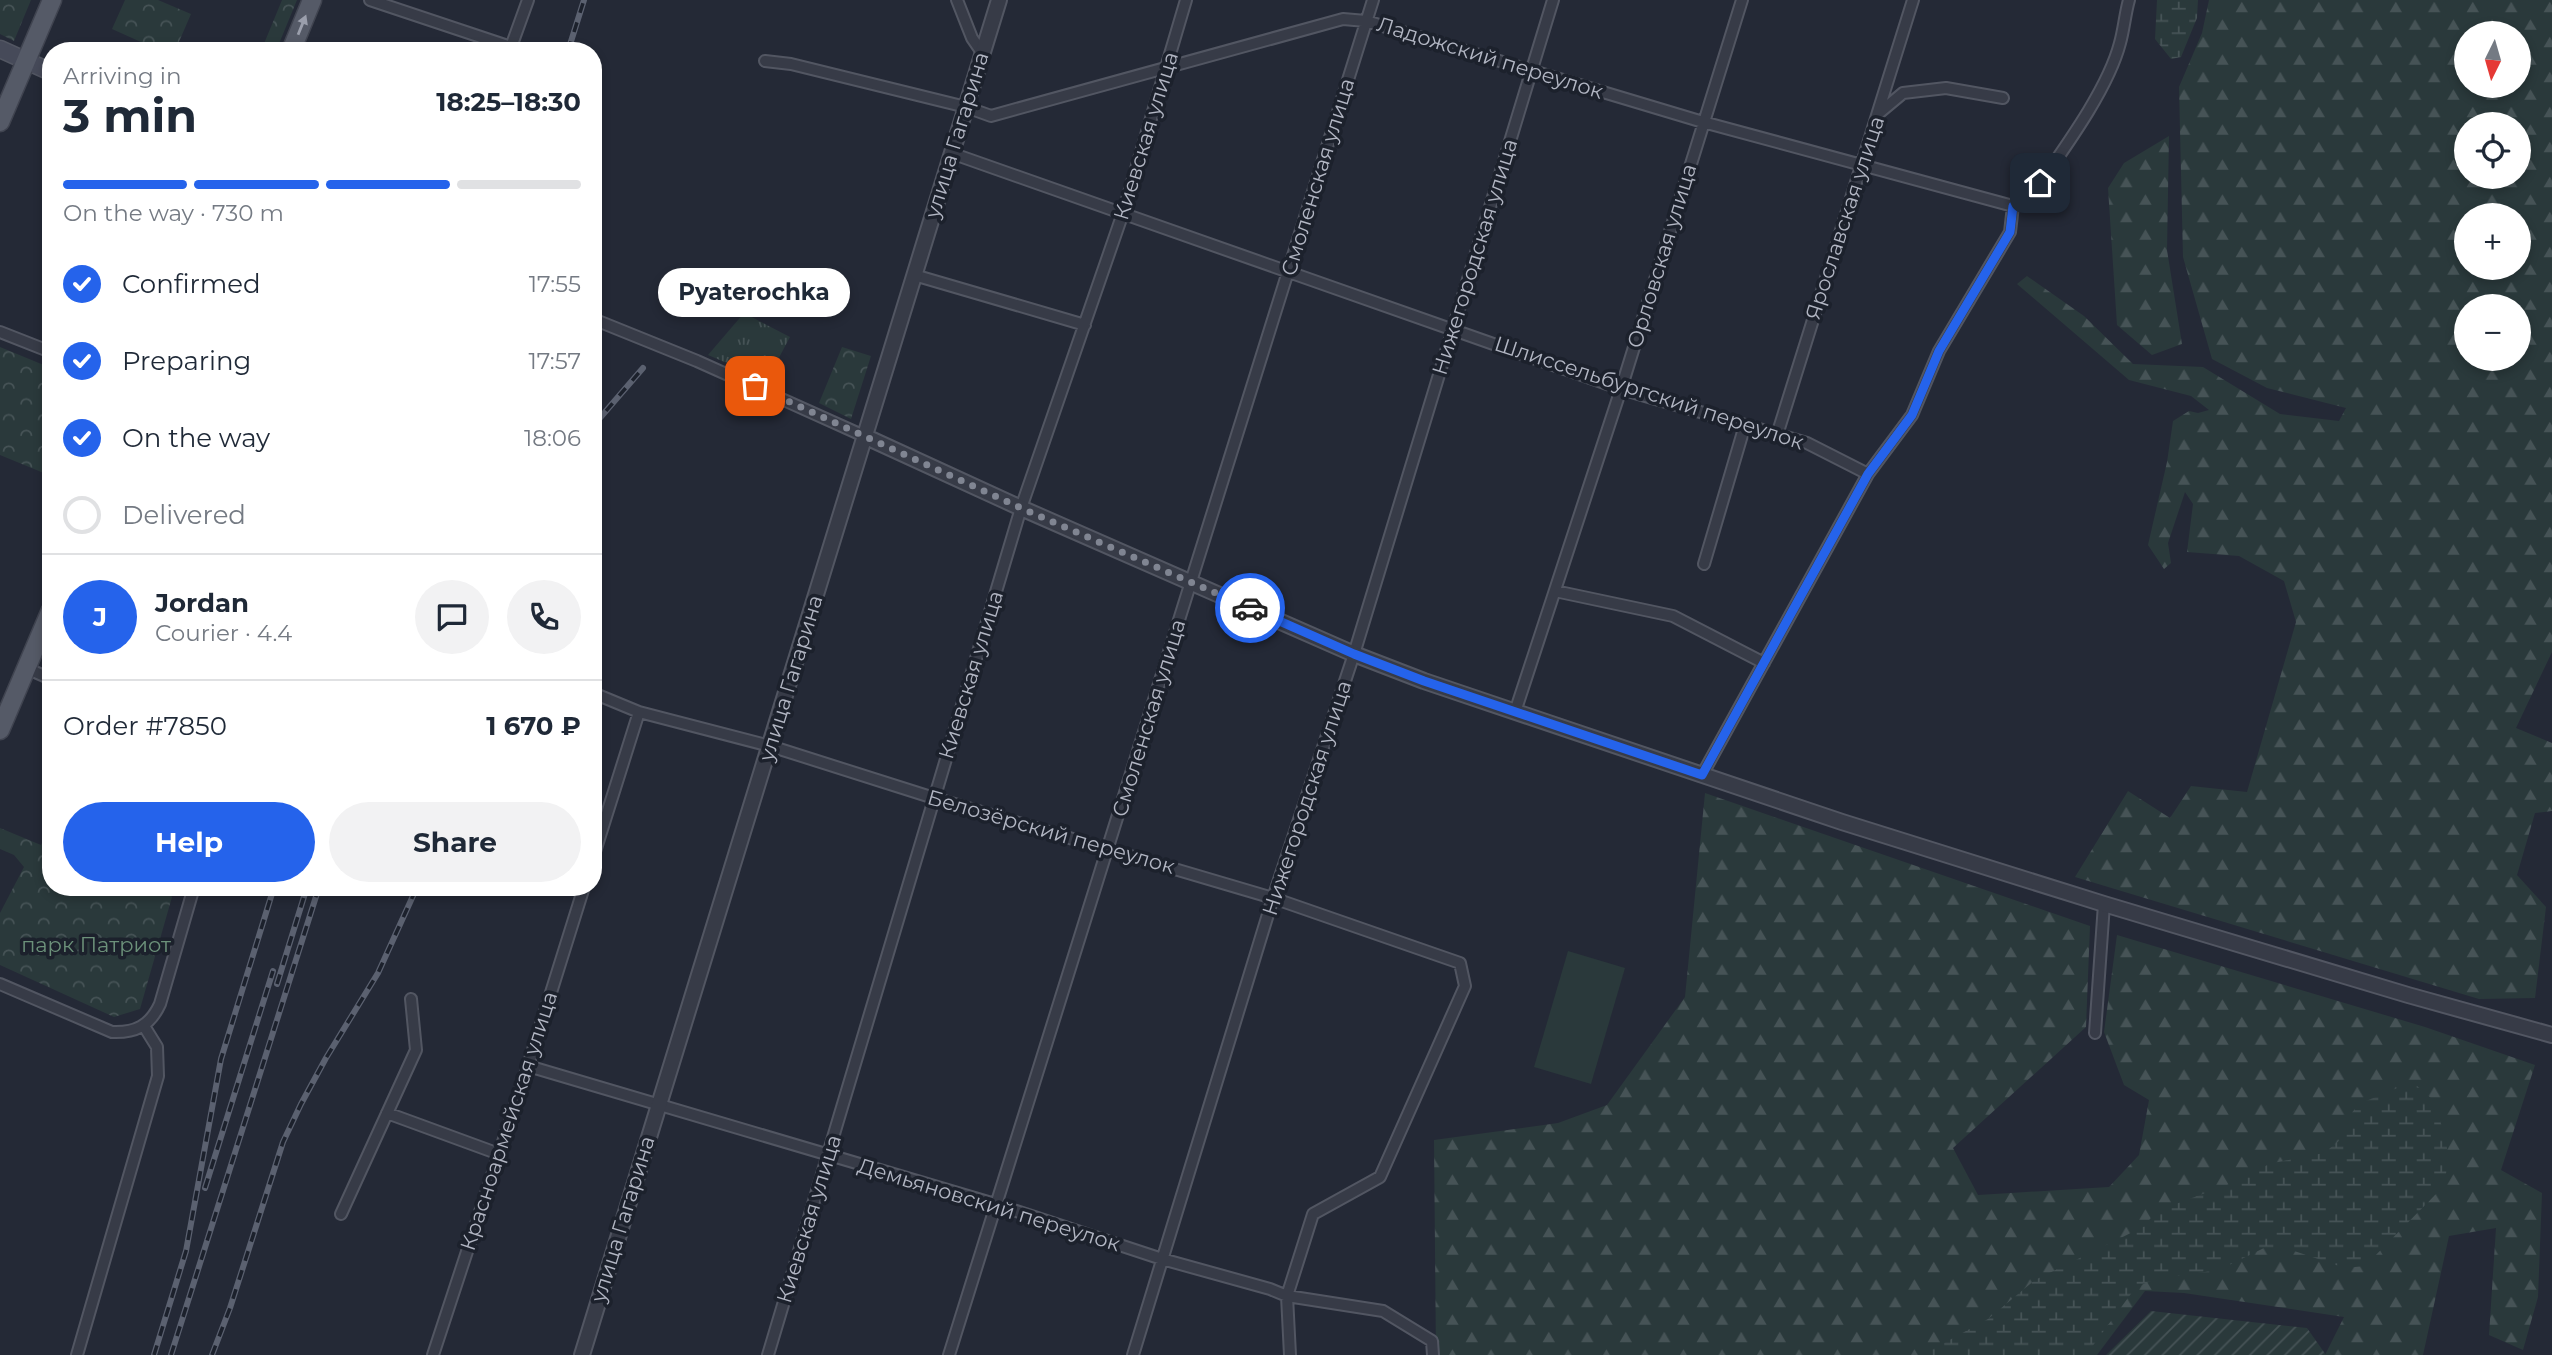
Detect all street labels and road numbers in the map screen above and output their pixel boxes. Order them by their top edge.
street label: Ладожский переулок [1374,11,1606,104]
street label: улица Гагарина [919,49,994,222]
street label: Киевская улица [1108,49,1183,223]
street label: Смоленская улица [1276,75,1359,279]
street label: Ярославская улица [1800,113,1889,323]
street label: Нижегородская улица [1427,136,1522,378]
street label: Орловская улица [1622,161,1701,351]
street label: Шлиссельбургский переулок [1491,331,1807,454]
street label: Киевская улица [933,588,1008,762]
street label: улица Гагарина [753,592,828,765]
street label: Смоленская улица [1107,616,1190,820]
street label: Нижегородская улица [1257,677,1356,919]
street label: Белозёрский переулок [925,784,1178,879]
street label: Красноармейская улица [455,988,562,1254]
street label: Киевская улица [771,1132,846,1306]
street label: улица Гагарина [585,1133,660,1306]
street label: Демьяновский переулок [855,1153,1123,1256]

